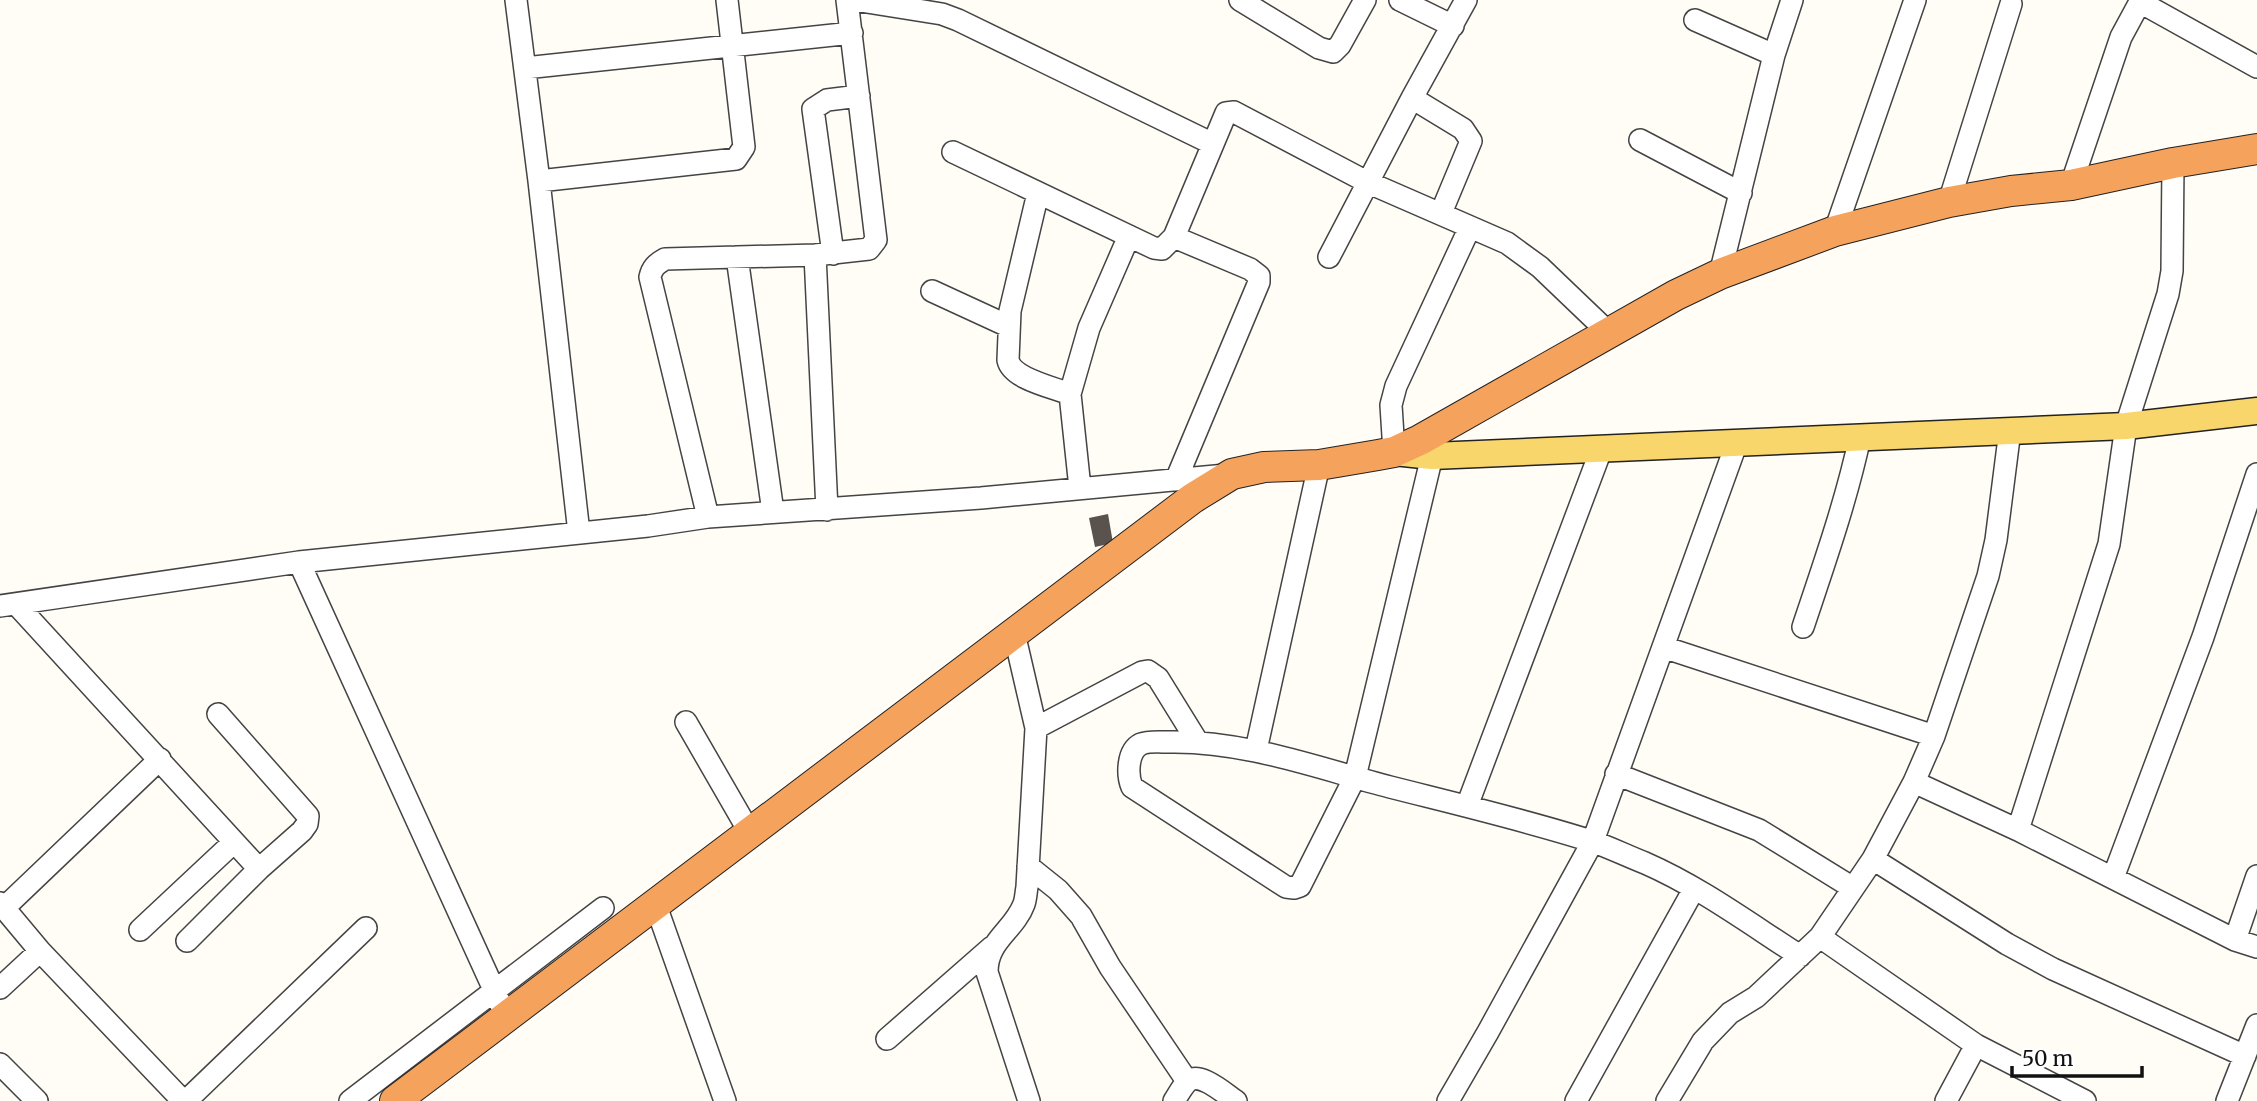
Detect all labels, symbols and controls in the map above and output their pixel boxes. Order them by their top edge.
scale bar [2012,1034,2142,1078]
text: 50 m [2022,1045,2073,1072]

